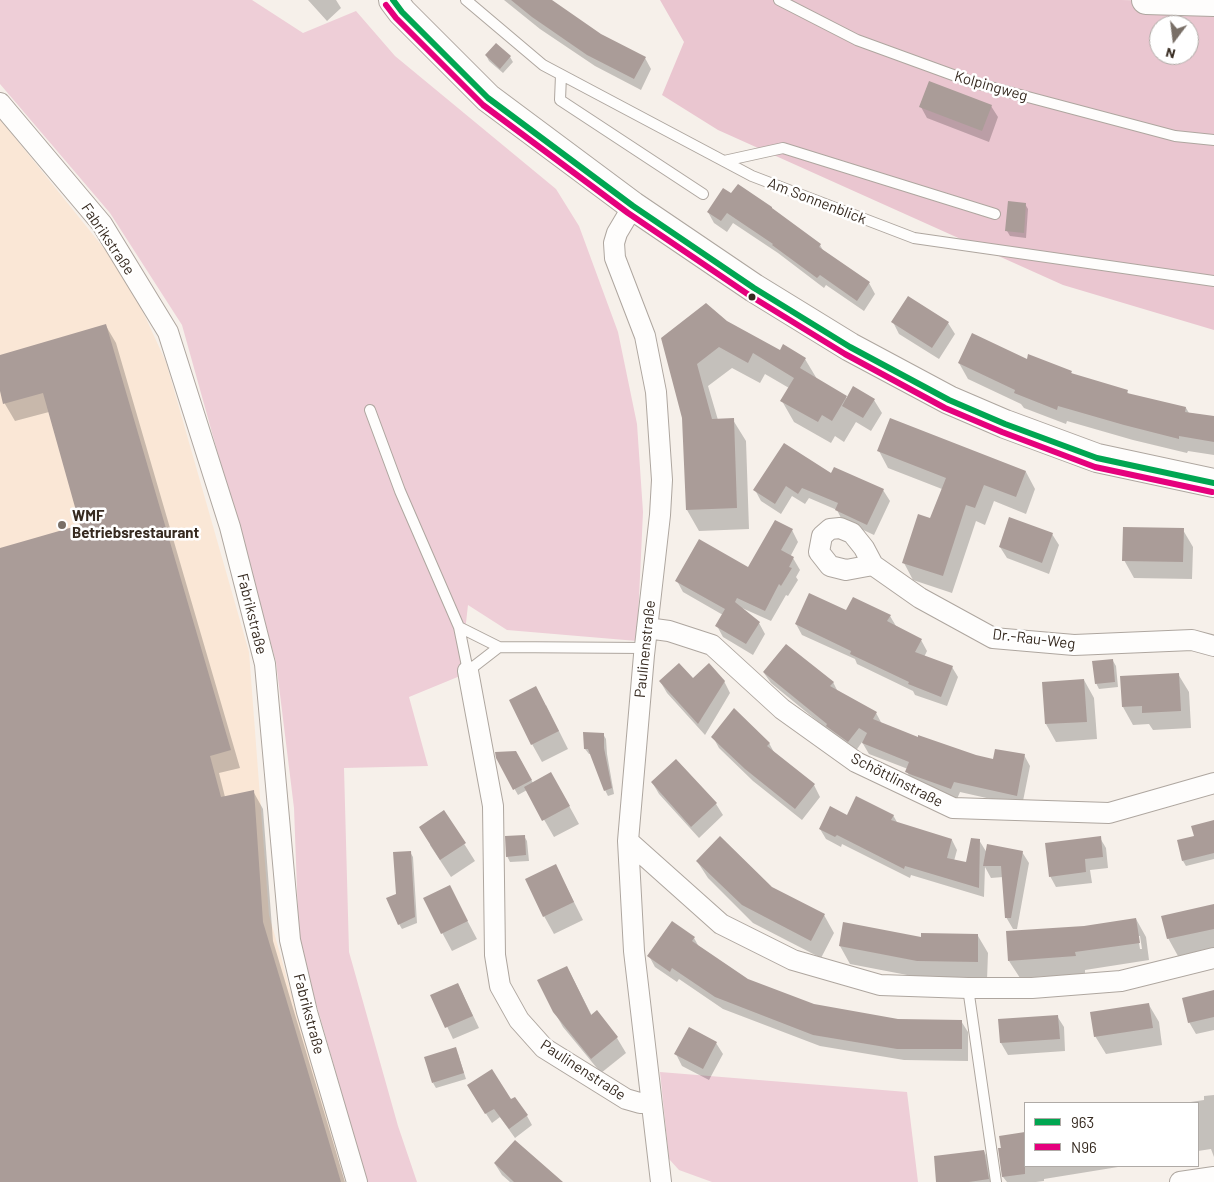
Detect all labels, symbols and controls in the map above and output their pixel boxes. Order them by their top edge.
north arrow [1149,15,1199,65]
text: N [1164,45,1177,63]
street label: Kolpingweg [952,67,1030,105]
street label: Am Sonnenblick [765,174,869,228]
street label: Fabrikstraße [77,200,139,278]
unlabelled marker [747,292,757,302]
place label: WMF Betriebsrestaurant [72,507,199,542]
marker: WMF Betriebsrestaurant [56,519,68,531]
street label: Fabrikstraße [233,572,271,656]
street label: Paulinenstraße [631,599,659,699]
street label: Dr.-Rau-Weg [992,625,1076,653]
street label: Schöttlinstraße [848,749,946,811]
street label: Fabrikstraße [290,972,328,1056]
street label: Paulinenstraße [537,1036,629,1104]
legend [1024,1102,1199,1167]
text: 963 [1071,1113,1094,1131]
text: N96 [1071,1138,1097,1156]

